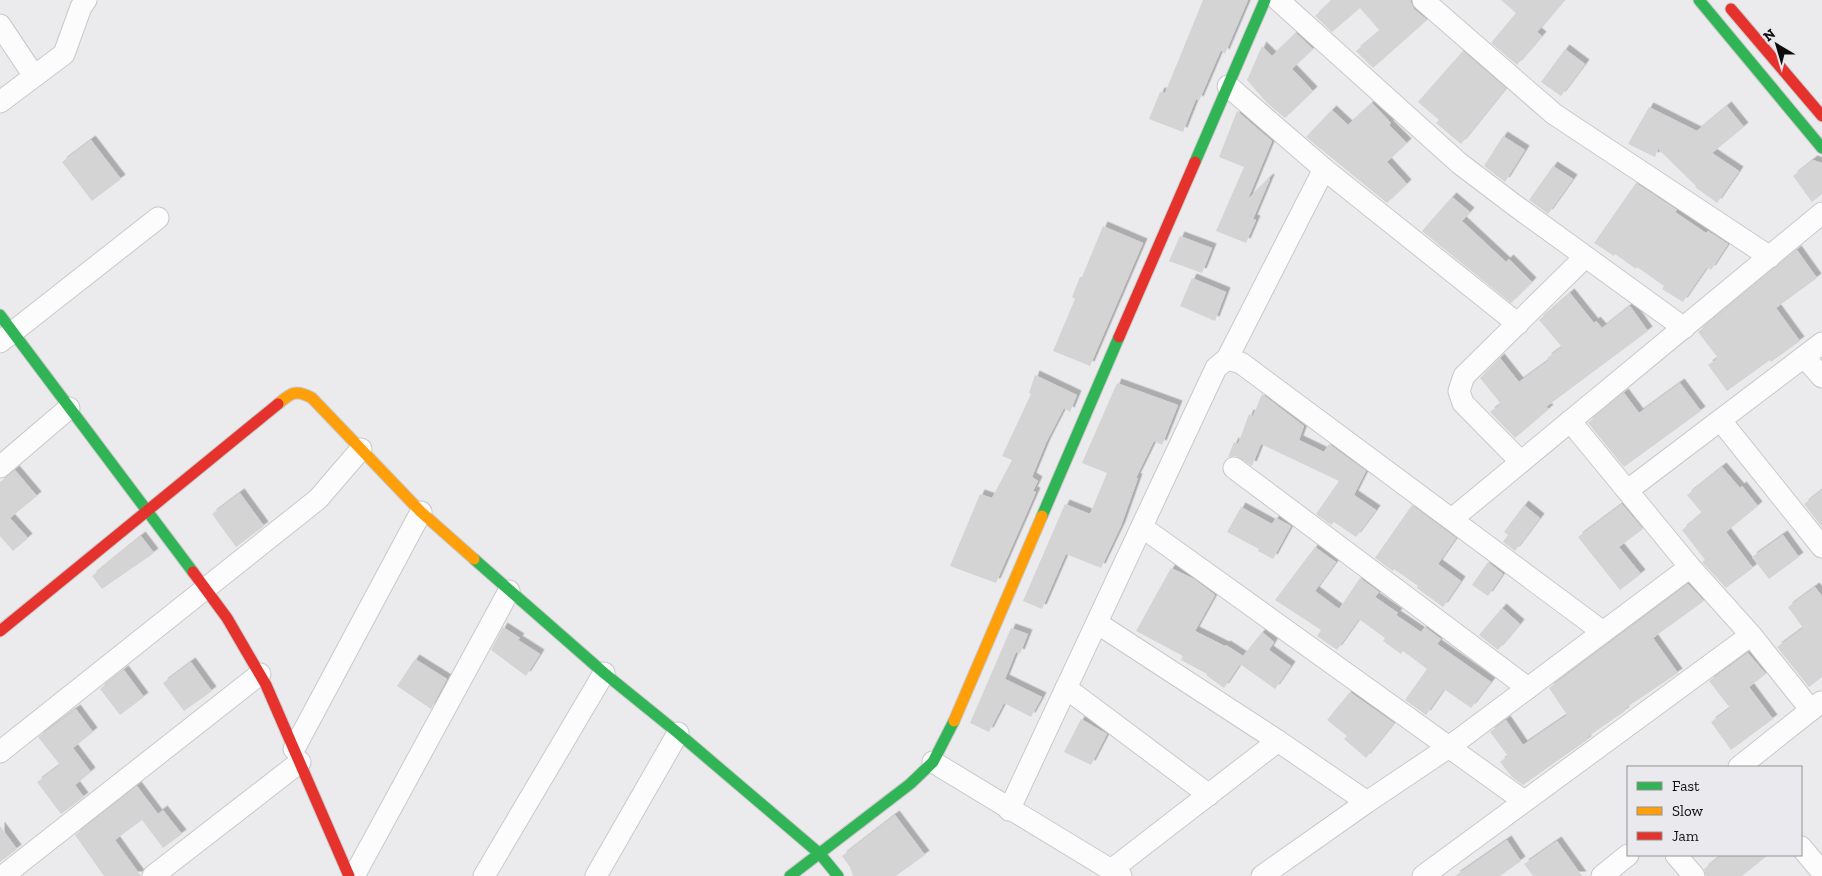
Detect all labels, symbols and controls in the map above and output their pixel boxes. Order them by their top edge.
north arrow [1752,20,1802,70]
text: N [1760,25,1779,45]
legend [1627,766,1802,856]
text: Fast [1672,777,1700,795]
text: Slow [1672,802,1704,820]
text: Jam [1672,827,1699,845]

